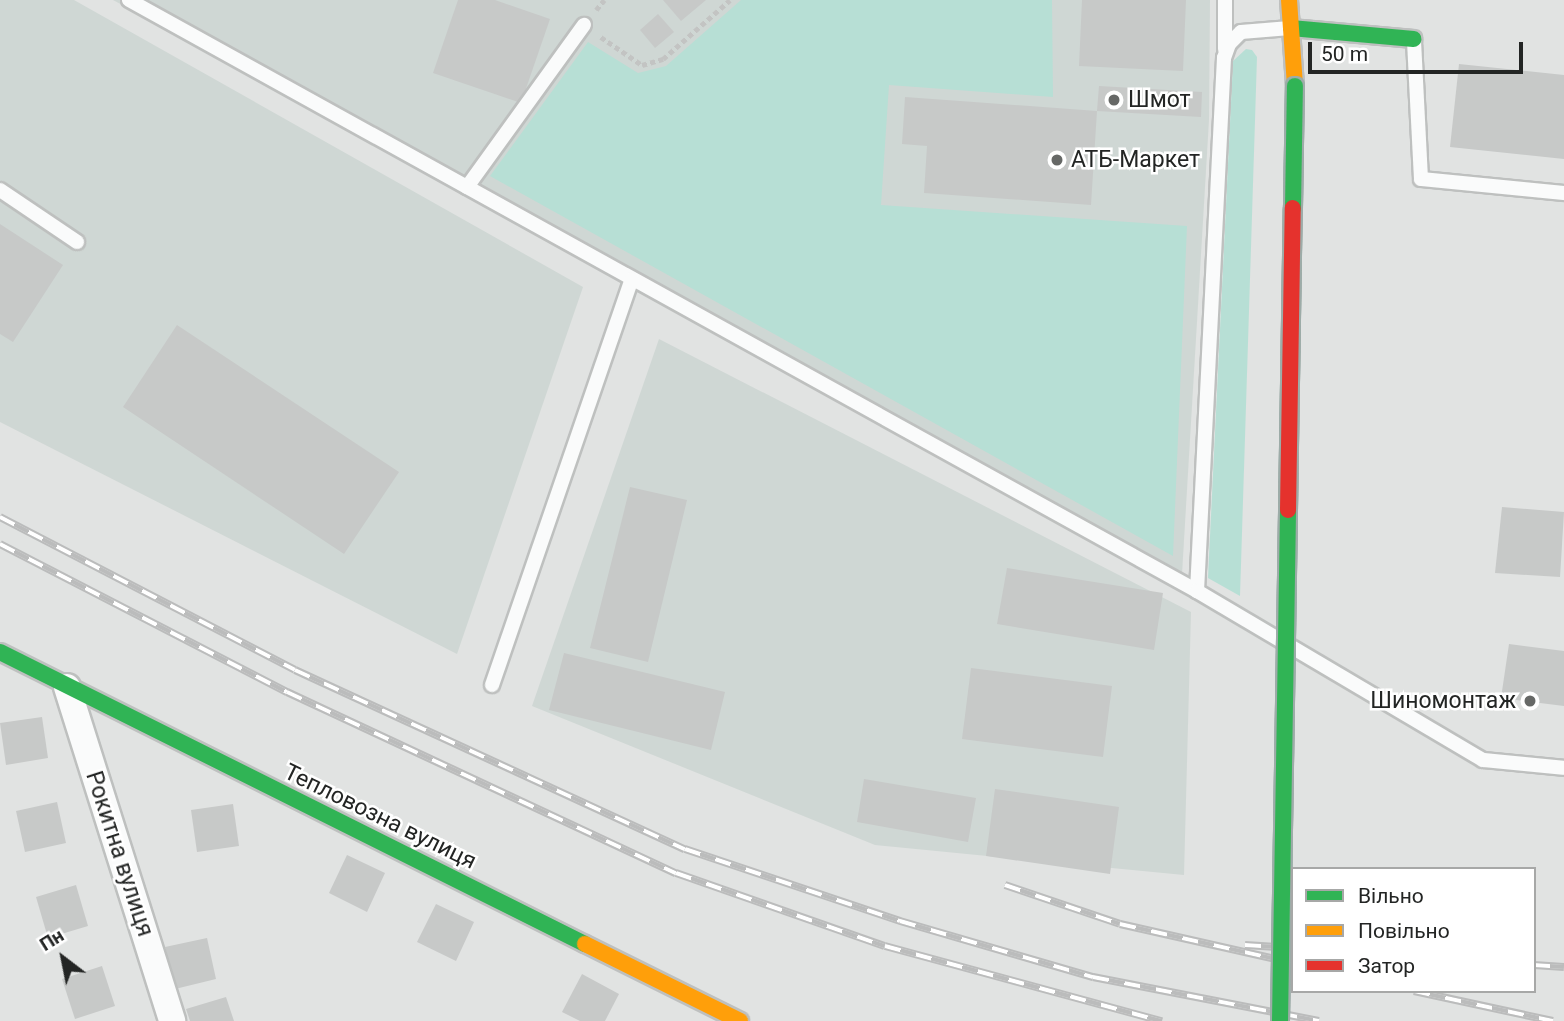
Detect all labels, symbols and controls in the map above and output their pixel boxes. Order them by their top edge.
scale bar [1312,28,1527,72]
text: 50 m [1321,42,1368,66]
place label: Шмот [1128,86,1191,114]
marker: Шмот [1106,92,1122,108]
place label: АТБ-Маркет [1071,146,1200,174]
marker: АТБ-Маркет [1049,152,1065,168]
place label: Шиномонтаж [1370,687,1516,715]
marker: Шиномонтаж [1522,693,1538,709]
street label: Тепловозна вулиця [279,758,481,876]
street label: Рокитна вулиця [79,768,159,940]
legend [1291,867,1536,993]
text: Вільно [1358,884,1424,908]
text: Повільно [1358,919,1450,943]
north arrow [28,923,98,993]
text: Пн [35,924,68,956]
text: Затор [1358,954,1415,978]

